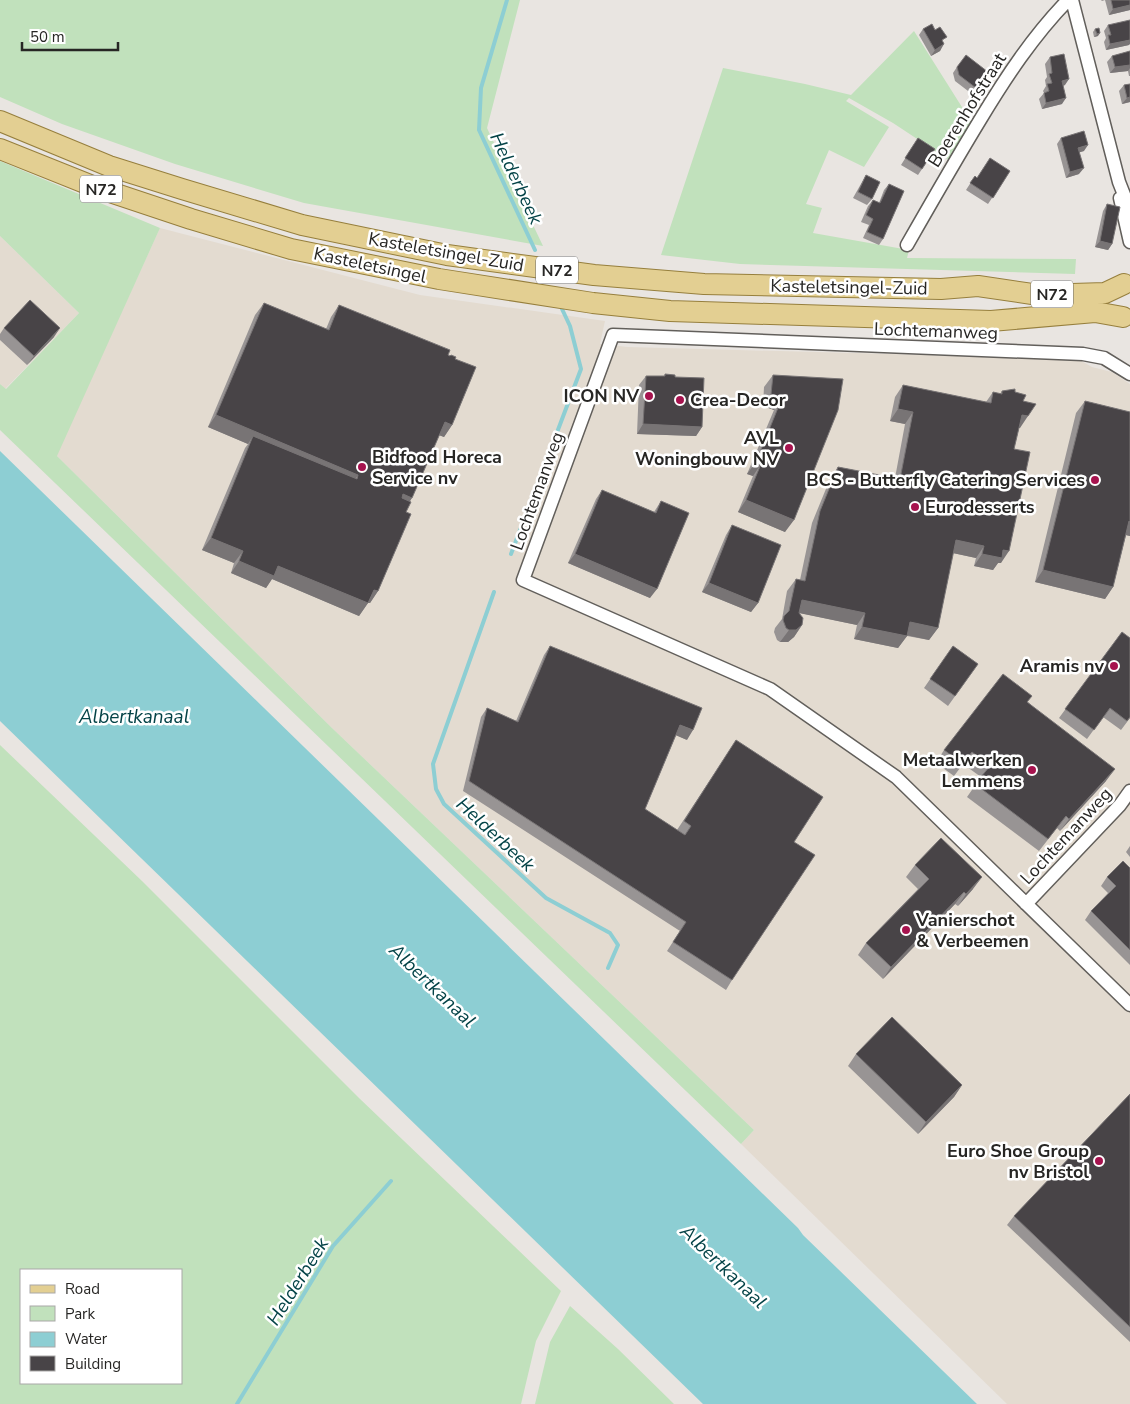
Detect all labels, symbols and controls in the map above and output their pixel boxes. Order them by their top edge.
scale bar [22,20,119,52]
text: 50 m [30,27,65,47]
street label: Boerenhofstraat [922,48,1012,172]
water label: Helderbeek [483,128,549,229]
road number: N72 [80,175,122,202]
street label: Kasteletsingel-Zuid [367,228,525,276]
street label: Kasteletsingel [312,243,428,287]
road number: N72 [536,256,578,284]
street label: Kasteletsingel-Zuid [770,274,928,300]
road number: N72 [1031,280,1073,308]
street label: Lochtemanweg [873,317,999,345]
place label: ICON NV [563,384,640,408]
place label: Crea-Decor [690,388,786,412]
marker: ICON NV [643,390,655,402]
marker: Crea-Decor [674,394,686,406]
place label: AVL Woningbouw NV [635,426,780,471]
street label: Lochtemanweg [504,429,570,553]
marker: AVL Woningbouw NV [783,442,795,454]
place label: Bidfood Horeca Service nv [372,445,502,490]
marker: Bidfood Horeca Service nv [356,461,368,473]
place label: BCS - Butterfly Catering Services [806,468,1085,492]
marker: BCS - Butterfly Catering Services [1089,474,1101,486]
place label: Eurodesserts [925,495,1035,519]
marker: Eurodesserts [909,501,921,513]
place label: Aramis nv [1020,654,1105,678]
marker: Aramis nv [1108,660,1120,672]
water label: Albertkanaal [78,704,189,730]
place label: Metaalwerken Lemmens [903,748,1022,793]
marker: Metaalwerken Lemmens [1026,764,1038,776]
street label: Lochtemanweg [1015,782,1117,890]
water label: Helderbeek [450,792,541,878]
place label: Vanierschot & Verbeemen [915,908,1029,953]
marker: Vanierschot & Verbeemen [900,924,912,936]
water label: Albertkanaal [383,937,481,1034]
place label: Euro Shoe Group nv Bristol [947,1139,1089,1184]
marker: Euro Shoe Group nv Bristol [1093,1155,1105,1167]
water label: Albertkanaal [674,1218,772,1315]
water label: Helderbeek [261,1232,335,1330]
legend [20,1269,182,1384]
text: Road [65,1279,100,1299]
text: Park [65,1304,95,1324]
text: Water [65,1329,108,1349]
text: Building [65,1354,121,1374]

